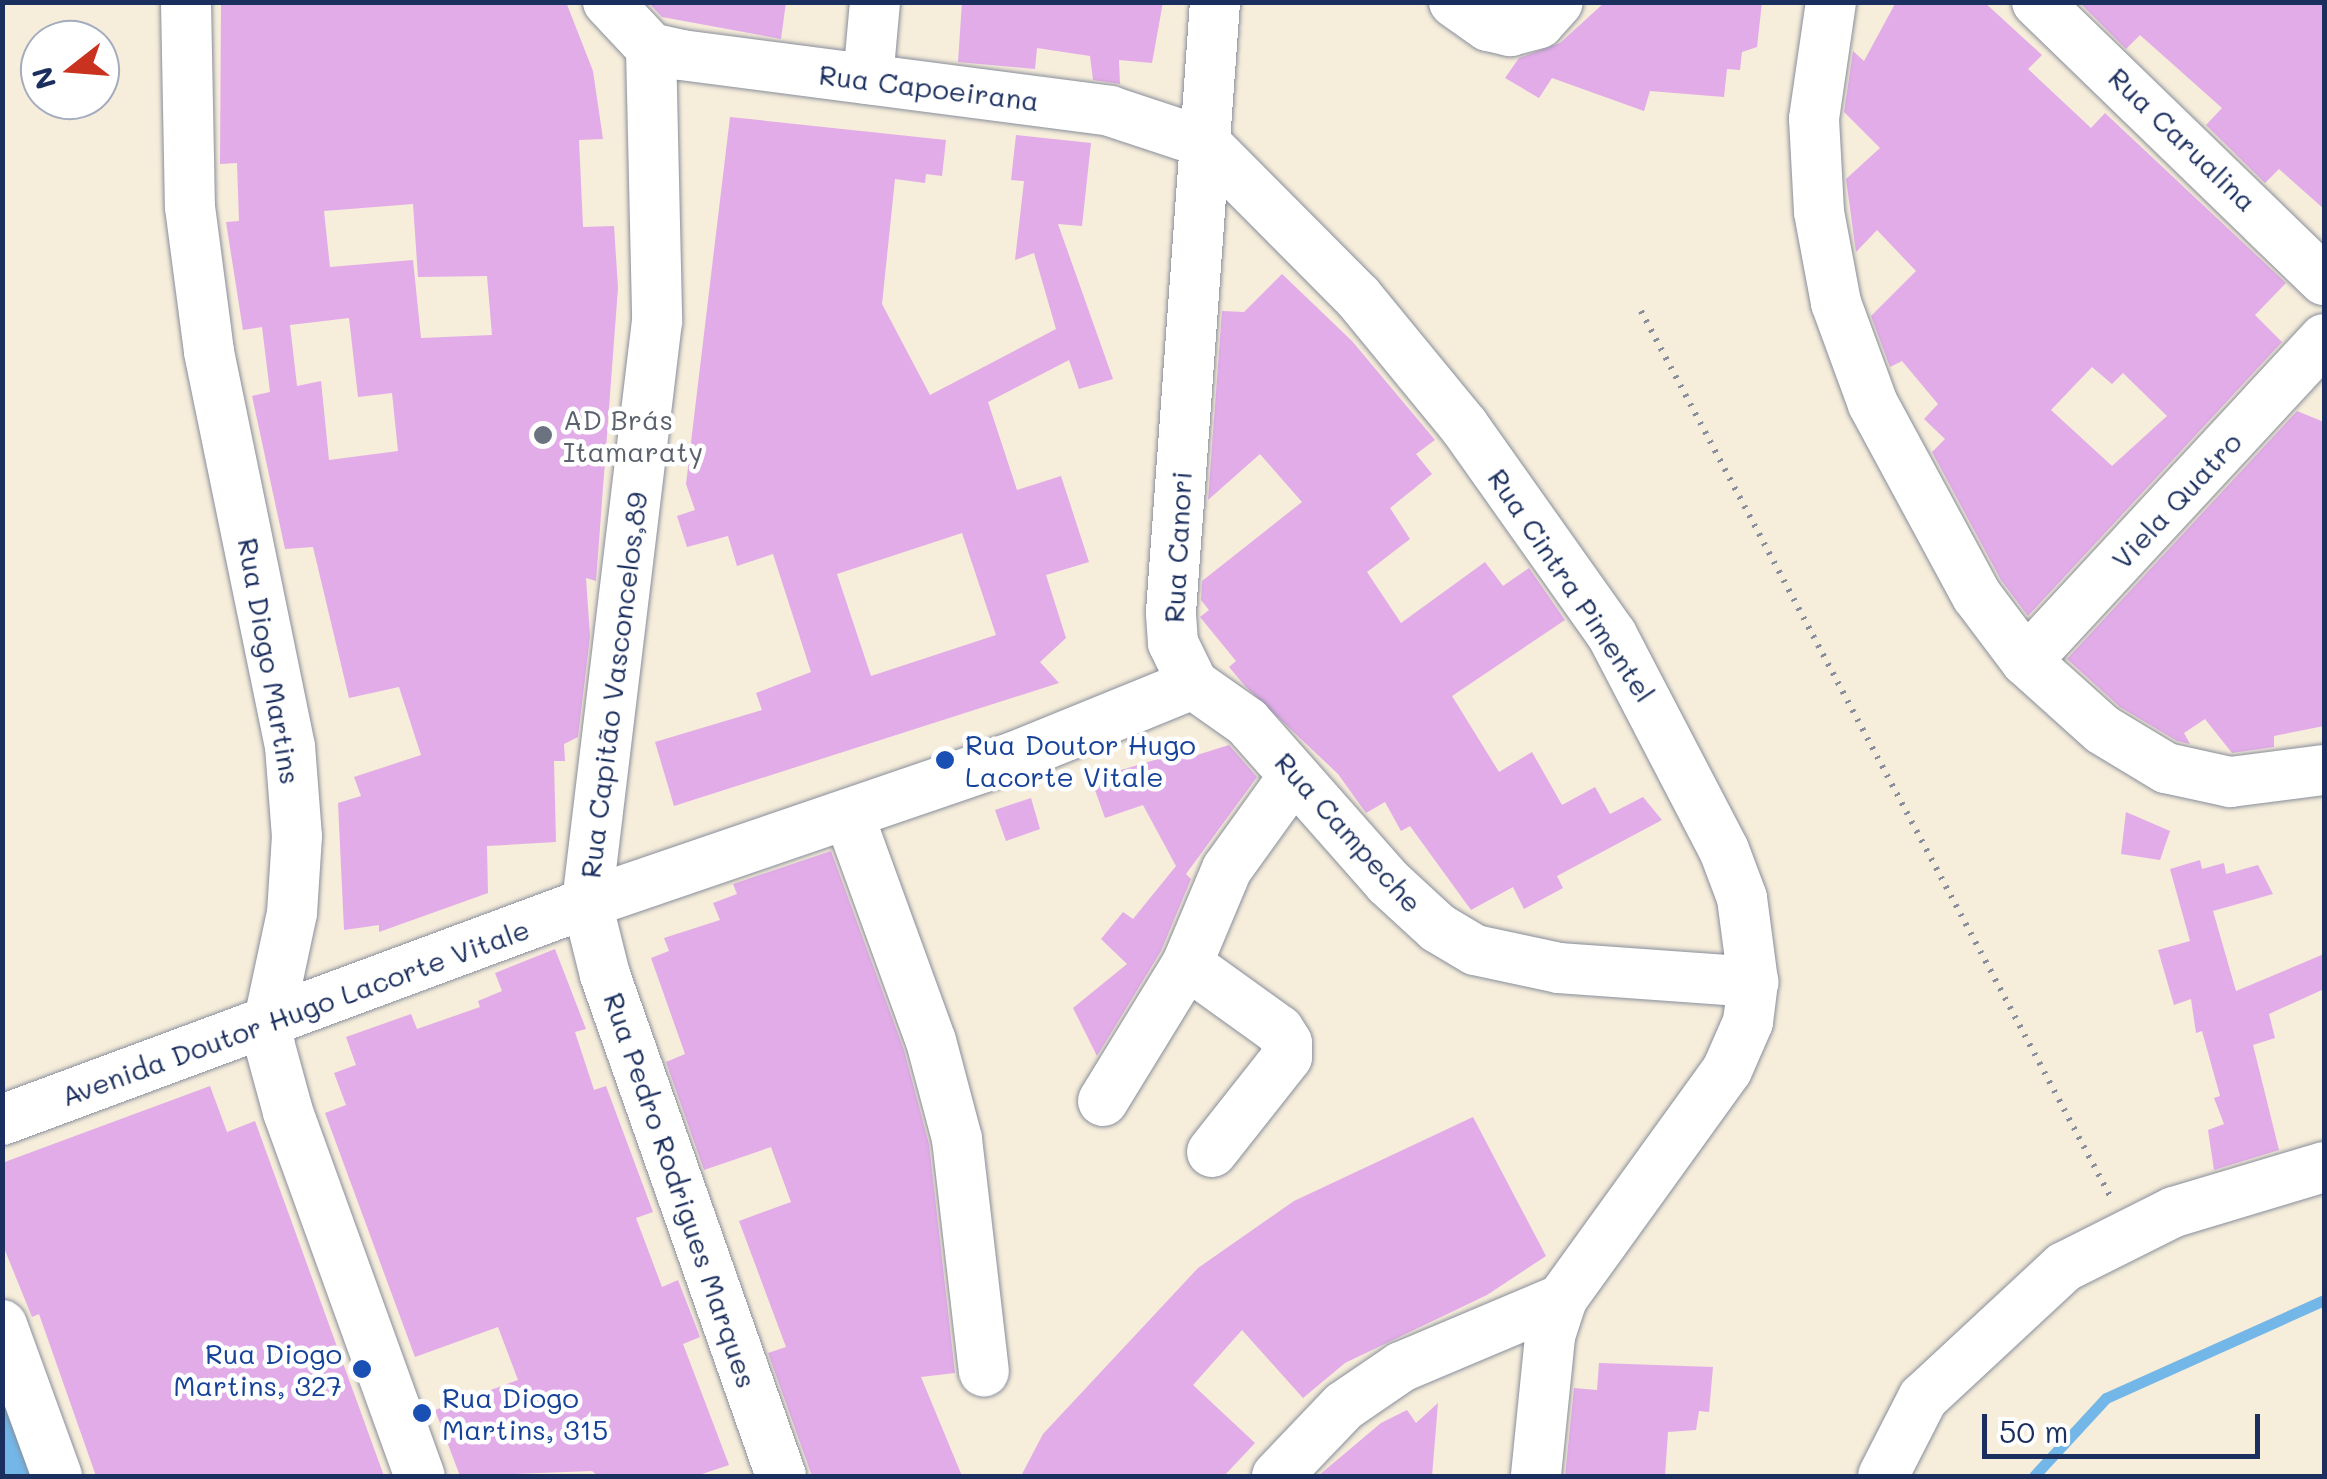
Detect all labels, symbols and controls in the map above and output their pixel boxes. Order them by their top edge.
north arrow [20,20,120,120]
street label: Rua Capoeirana [817,57,1041,117]
street label: Rua Carualina [2102,60,2264,218]
text: N [23,63,64,94]
place label: AD Brás Itamaraty [563,402,703,468]
marker: AD Brás Itamaraty [532,424,554,446]
street label: Viela Quatro [2104,425,2248,575]
street label: Rua Cintra Pimentel [1481,462,1663,708]
street label: Rua Canori [1156,470,1198,624]
street label: Rua Capitão Vasconcelos,89 [573,490,653,880]
street label: Rua Diogo Martins [232,535,308,787]
place label: Rua Doutor Hugo Lacorte Vitale [965,727,1196,793]
street label: Rua Campeche [1268,745,1430,919]
marker: Rua Doutor Hugo Lacorte Vitale [934,749,956,771]
street label: Avenida Doutor Hugo Lacorte Vitale [56,911,534,1113]
street label: Rua Pedro Rodrigues Marques [597,988,765,1392]
place label: Rua Diogo Martins, 327 [173,1336,342,1402]
marker: Rua Diogo Martins, 327 [351,1358,373,1380]
place label: Rua Diogo Martins, 315 [442,1380,608,1446]
scale bar [1987,1394,2264,1456]
marker: Rua Diogo Martins, 315 [411,1402,433,1424]
text: 50 m [1999,1411,2069,1451]

